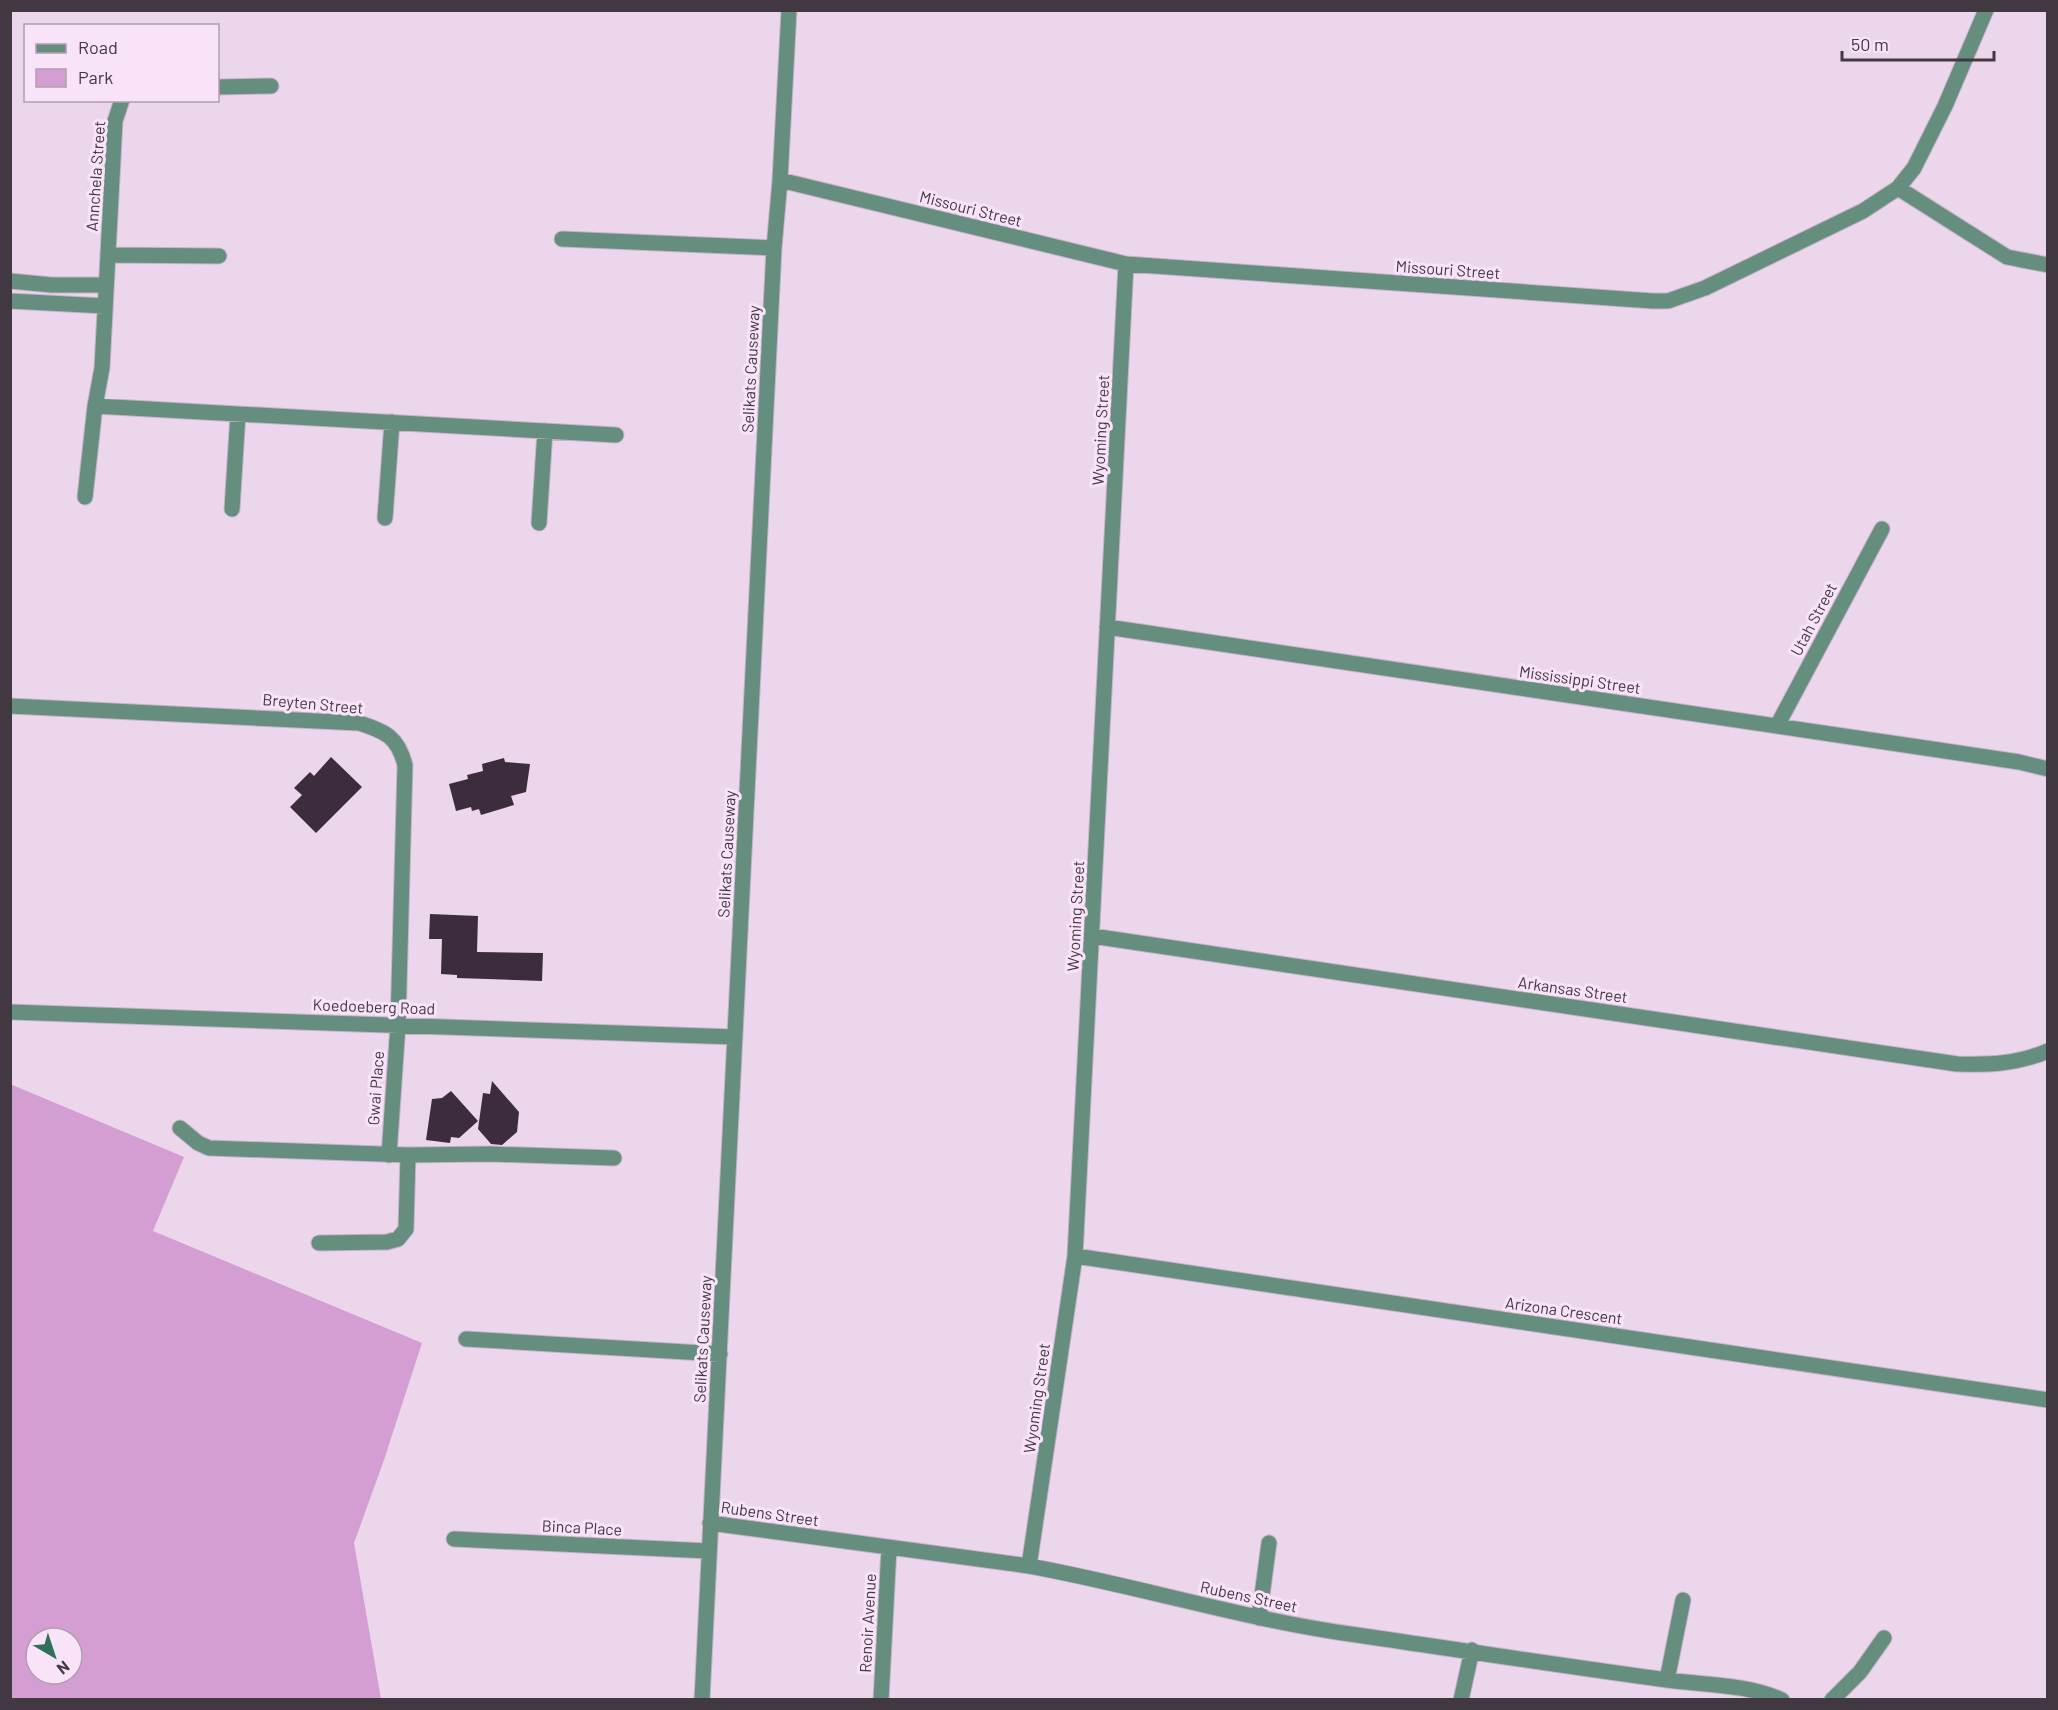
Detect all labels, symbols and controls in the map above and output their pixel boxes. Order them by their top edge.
legend [24,24,219,102]
scale bar [1842,24,1994,62]
text: 50 m [1851,33,1889,55]
text: Road [78,36,118,58]
text: Park [78,66,113,88]
street label: Annchela Street [82,120,108,232]
street label: Missouri Street [918,186,1024,230]
street label: Missouri Street [1395,256,1501,282]
street label: Selikats Causeway [737,304,763,433]
street label: Wyoming Street [1088,374,1112,486]
street label: Utah Street [1786,579,1840,659]
street label: Mississippi Street [1518,661,1642,697]
street label: Breyten Street [262,689,364,717]
street label: Selikats Causeway [713,789,739,918]
street label: Wyoming Street [1063,860,1087,972]
street label: Arkansas Street [1517,972,1629,1006]
street label: Koedoeberg Road [312,994,436,1018]
street label: Gwai Place [363,1050,387,1126]
street label: Selikats Causeway [689,1274,715,1403]
street label: Arizona Crescent [1504,1292,1624,1328]
street label: Wyoming Street [1019,1342,1053,1454]
street label: Rubens Street [720,1497,820,1529]
street label: Binca Place [541,1515,623,1539]
street label: Renoir Avenue [855,1573,879,1673]
street label: Rubens Street [1199,1576,1299,1616]
north arrow [24,1626,84,1686]
text: N [54,1657,74,1679]

